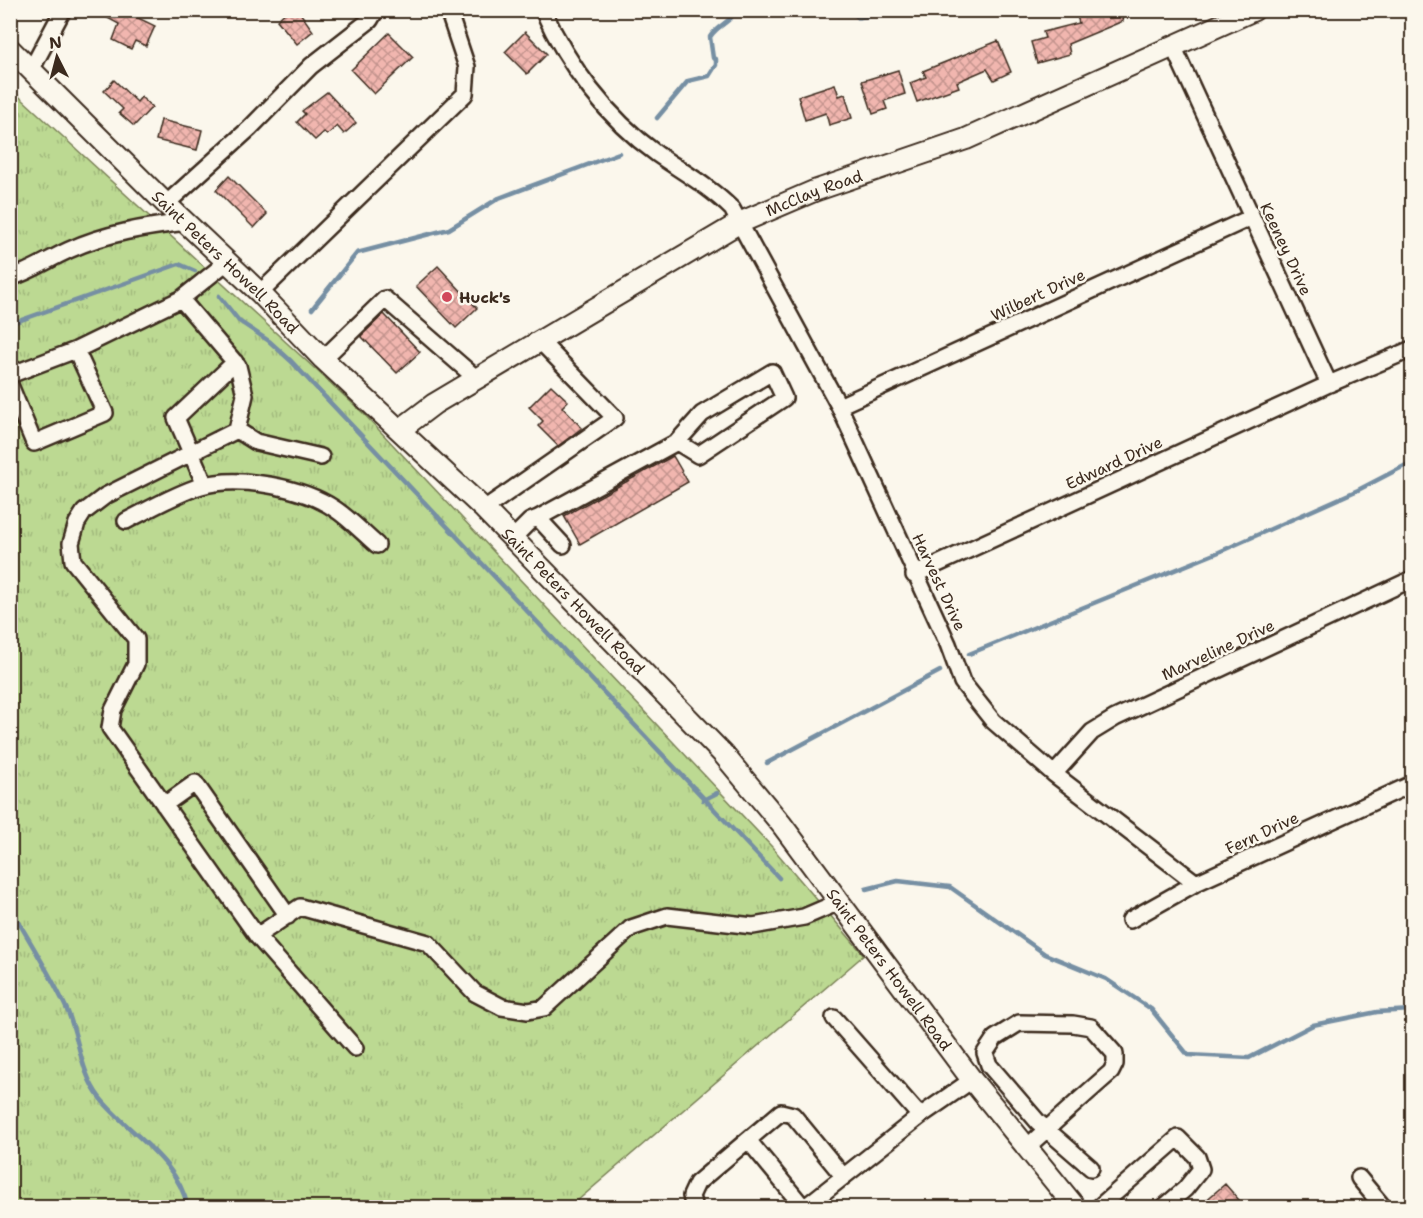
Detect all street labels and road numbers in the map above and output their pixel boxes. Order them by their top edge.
street label: McClay Road [762,165,865,221]
street label: Saint Peters Howell Road [148,186,304,338]
street label: Keeney Drive [1255,199,1317,299]
street label: Wilbert Drive [988,264,1088,326]
street label: Edward Drive [1062,431,1166,495]
street label: Saint Peters Howell Road [497,523,650,679]
street label: Harvest Drive [907,530,971,634]
street label: Marveline Drive [1158,615,1278,685]
street label: Fern Drive [1222,807,1302,859]
street label: Saint Peters Howell Road [822,884,957,1054]

